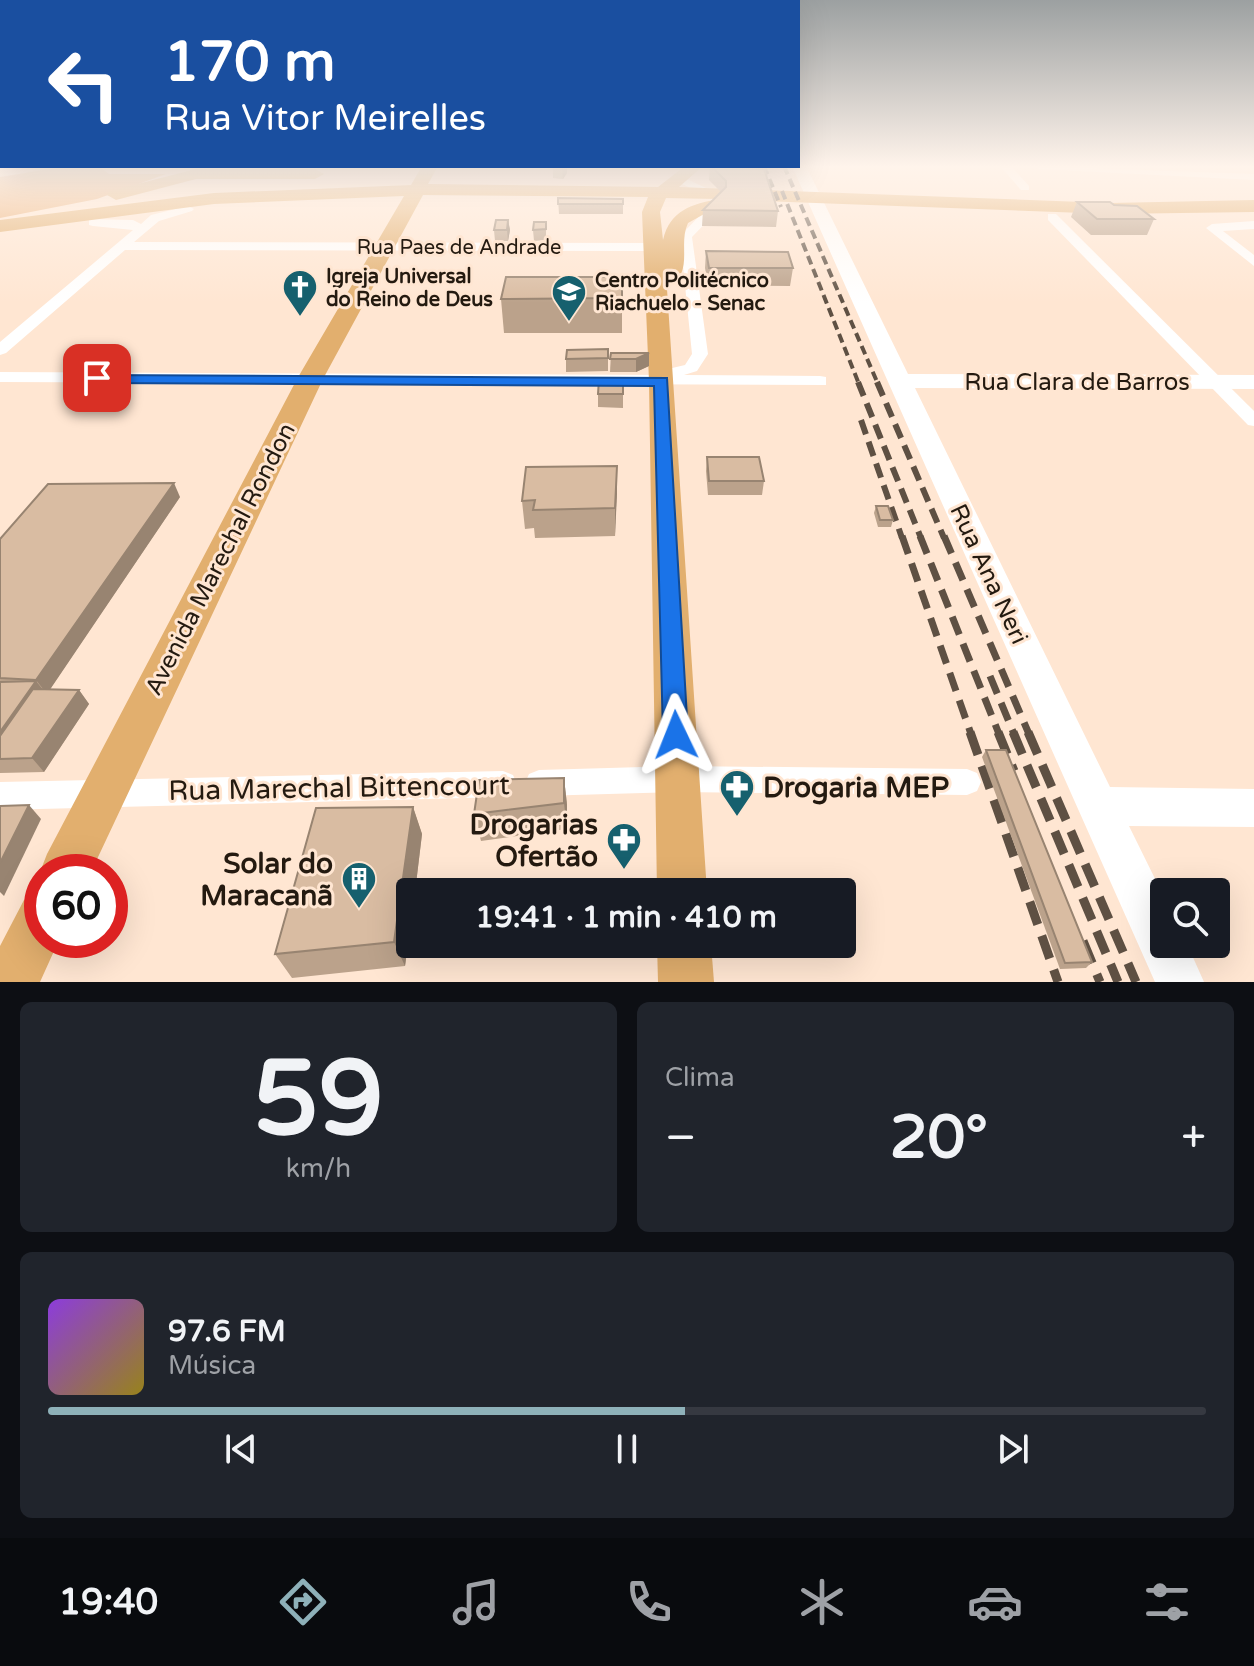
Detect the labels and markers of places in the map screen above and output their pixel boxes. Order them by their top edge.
place label: Igreja Universal do Reino de Deus [326,265,493,312]
church icon: Igreja Universal do Reino de Deus [281,268,319,318]
place label: Centro Politécnico Riachuelo - Senac [595,269,769,316]
school or university icon: Centro Politécnico Riachuelo - Senac [550,273,588,323]
pin [63,344,131,412]
pharmacy icon: Drogaria MEP [718,768,756,818]
place label: Drogaria MEP [763,771,949,805]
place label: Drogarias Ofertão [470,808,598,874]
pharmacy icon: Drogarias Ofertão [605,821,643,871]
place label: Solar do Maracanã [200,847,333,913]
building icon: Solar do Maracanã [340,860,378,910]

